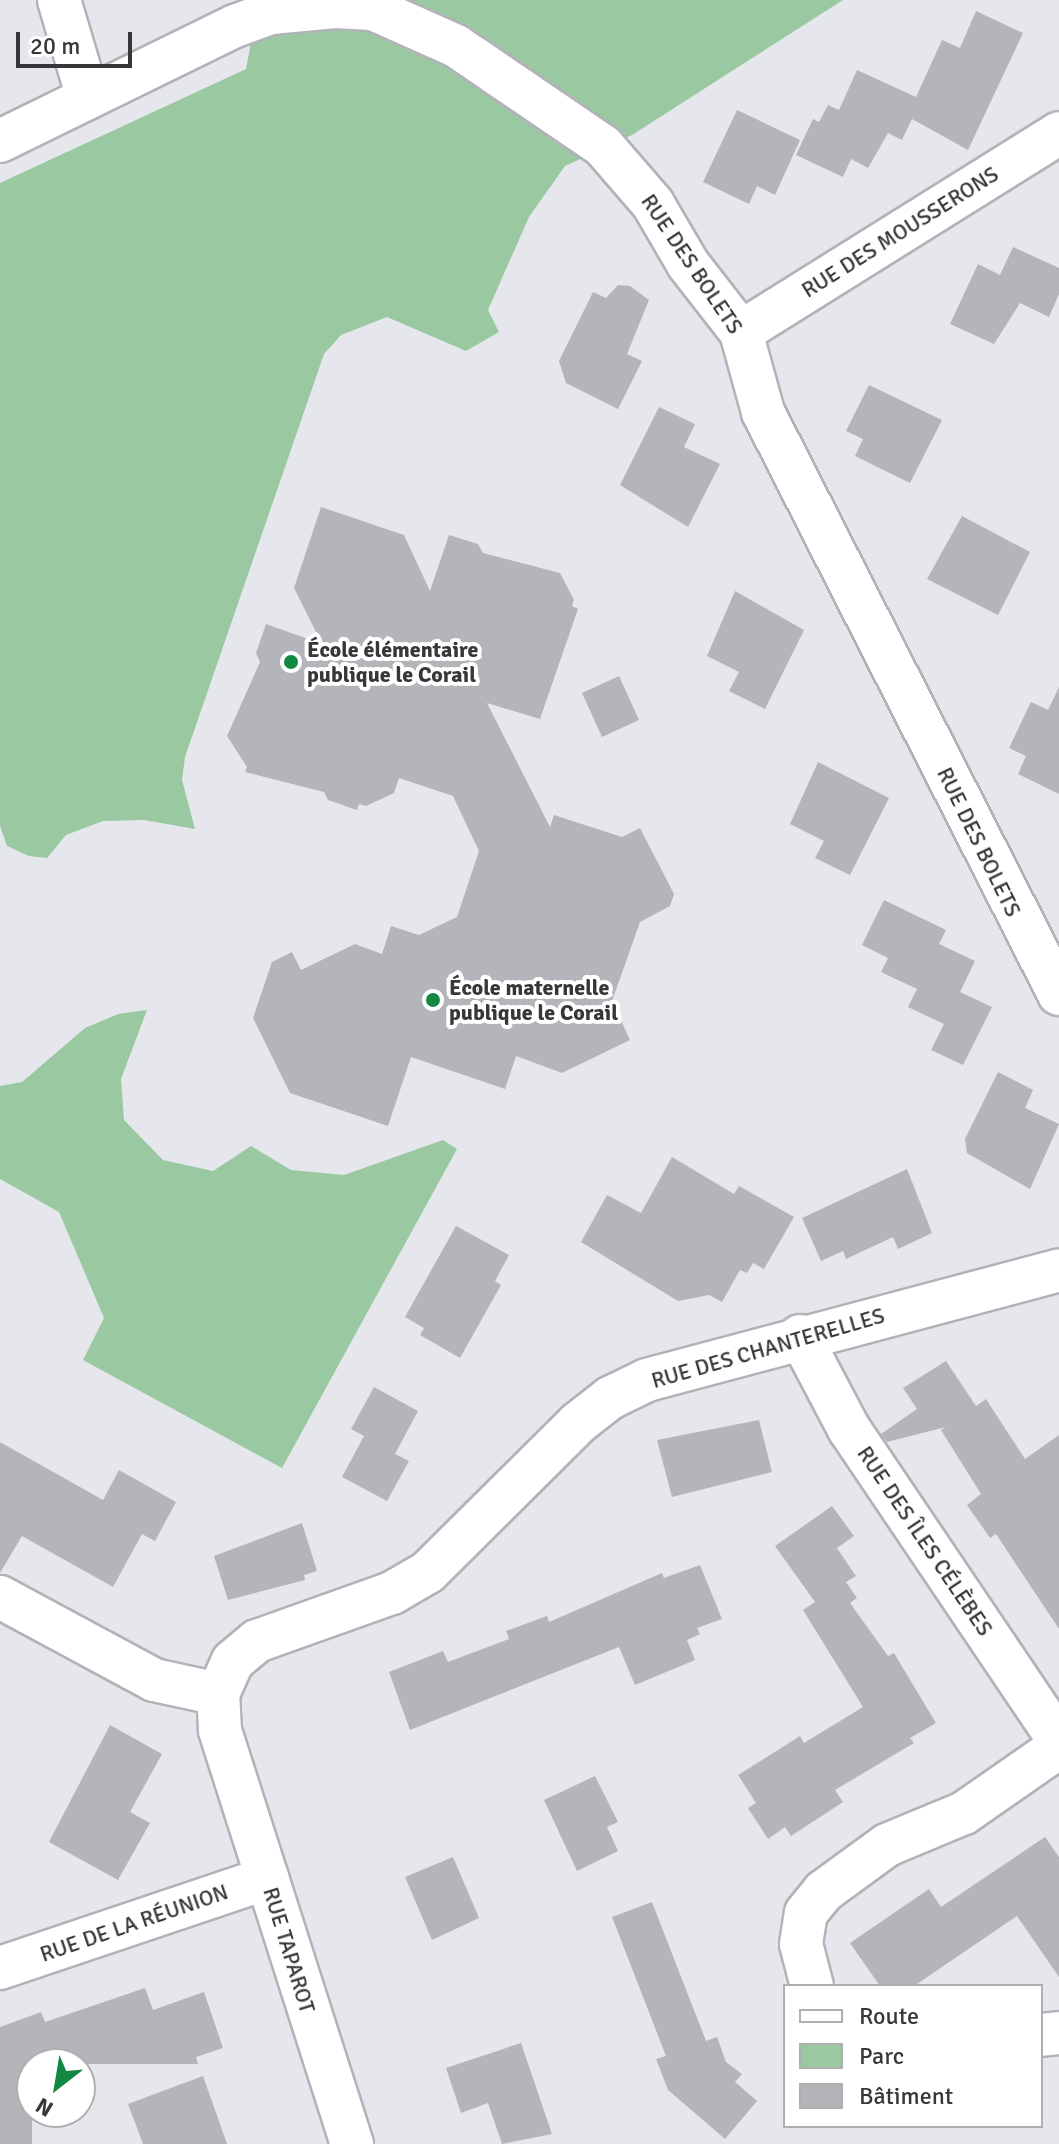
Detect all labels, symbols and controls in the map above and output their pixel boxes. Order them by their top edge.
scale bar [20,16,136,66]
text: 20 m [30,31,80,61]
street label: RUE DES MOUSSERONS [797,161,1003,303]
street label: RUE DES BOLETS [635,189,749,339]
place label: École élémentaire publique le Corail [307,636,478,688]
marker: École élémentaire publique le Corail [282,653,300,671]
street label: RUE DES BOLETS [931,763,1027,921]
place label: École maternelle publique le Corail [449,974,618,1026]
marker: École maternelle publique le Corail [424,991,442,1009]
street label: RUE DES CHANTERELLES [648,1302,888,1394]
street label: RUE DES ÎLES CÉLÈBES [852,1441,998,1641]
street label: RUE DE LA RÉUNION [36,1878,232,1968]
street label: RUE TAPAROT [257,1884,321,2016]
legend [783,1984,1043,2128]
text: Route [859,2001,919,2031]
text: Parc [859,2041,904,2071]
north arrow [16,2048,96,2128]
text: Bâtiment [859,2081,953,2111]
text: N [31,2092,58,2123]

